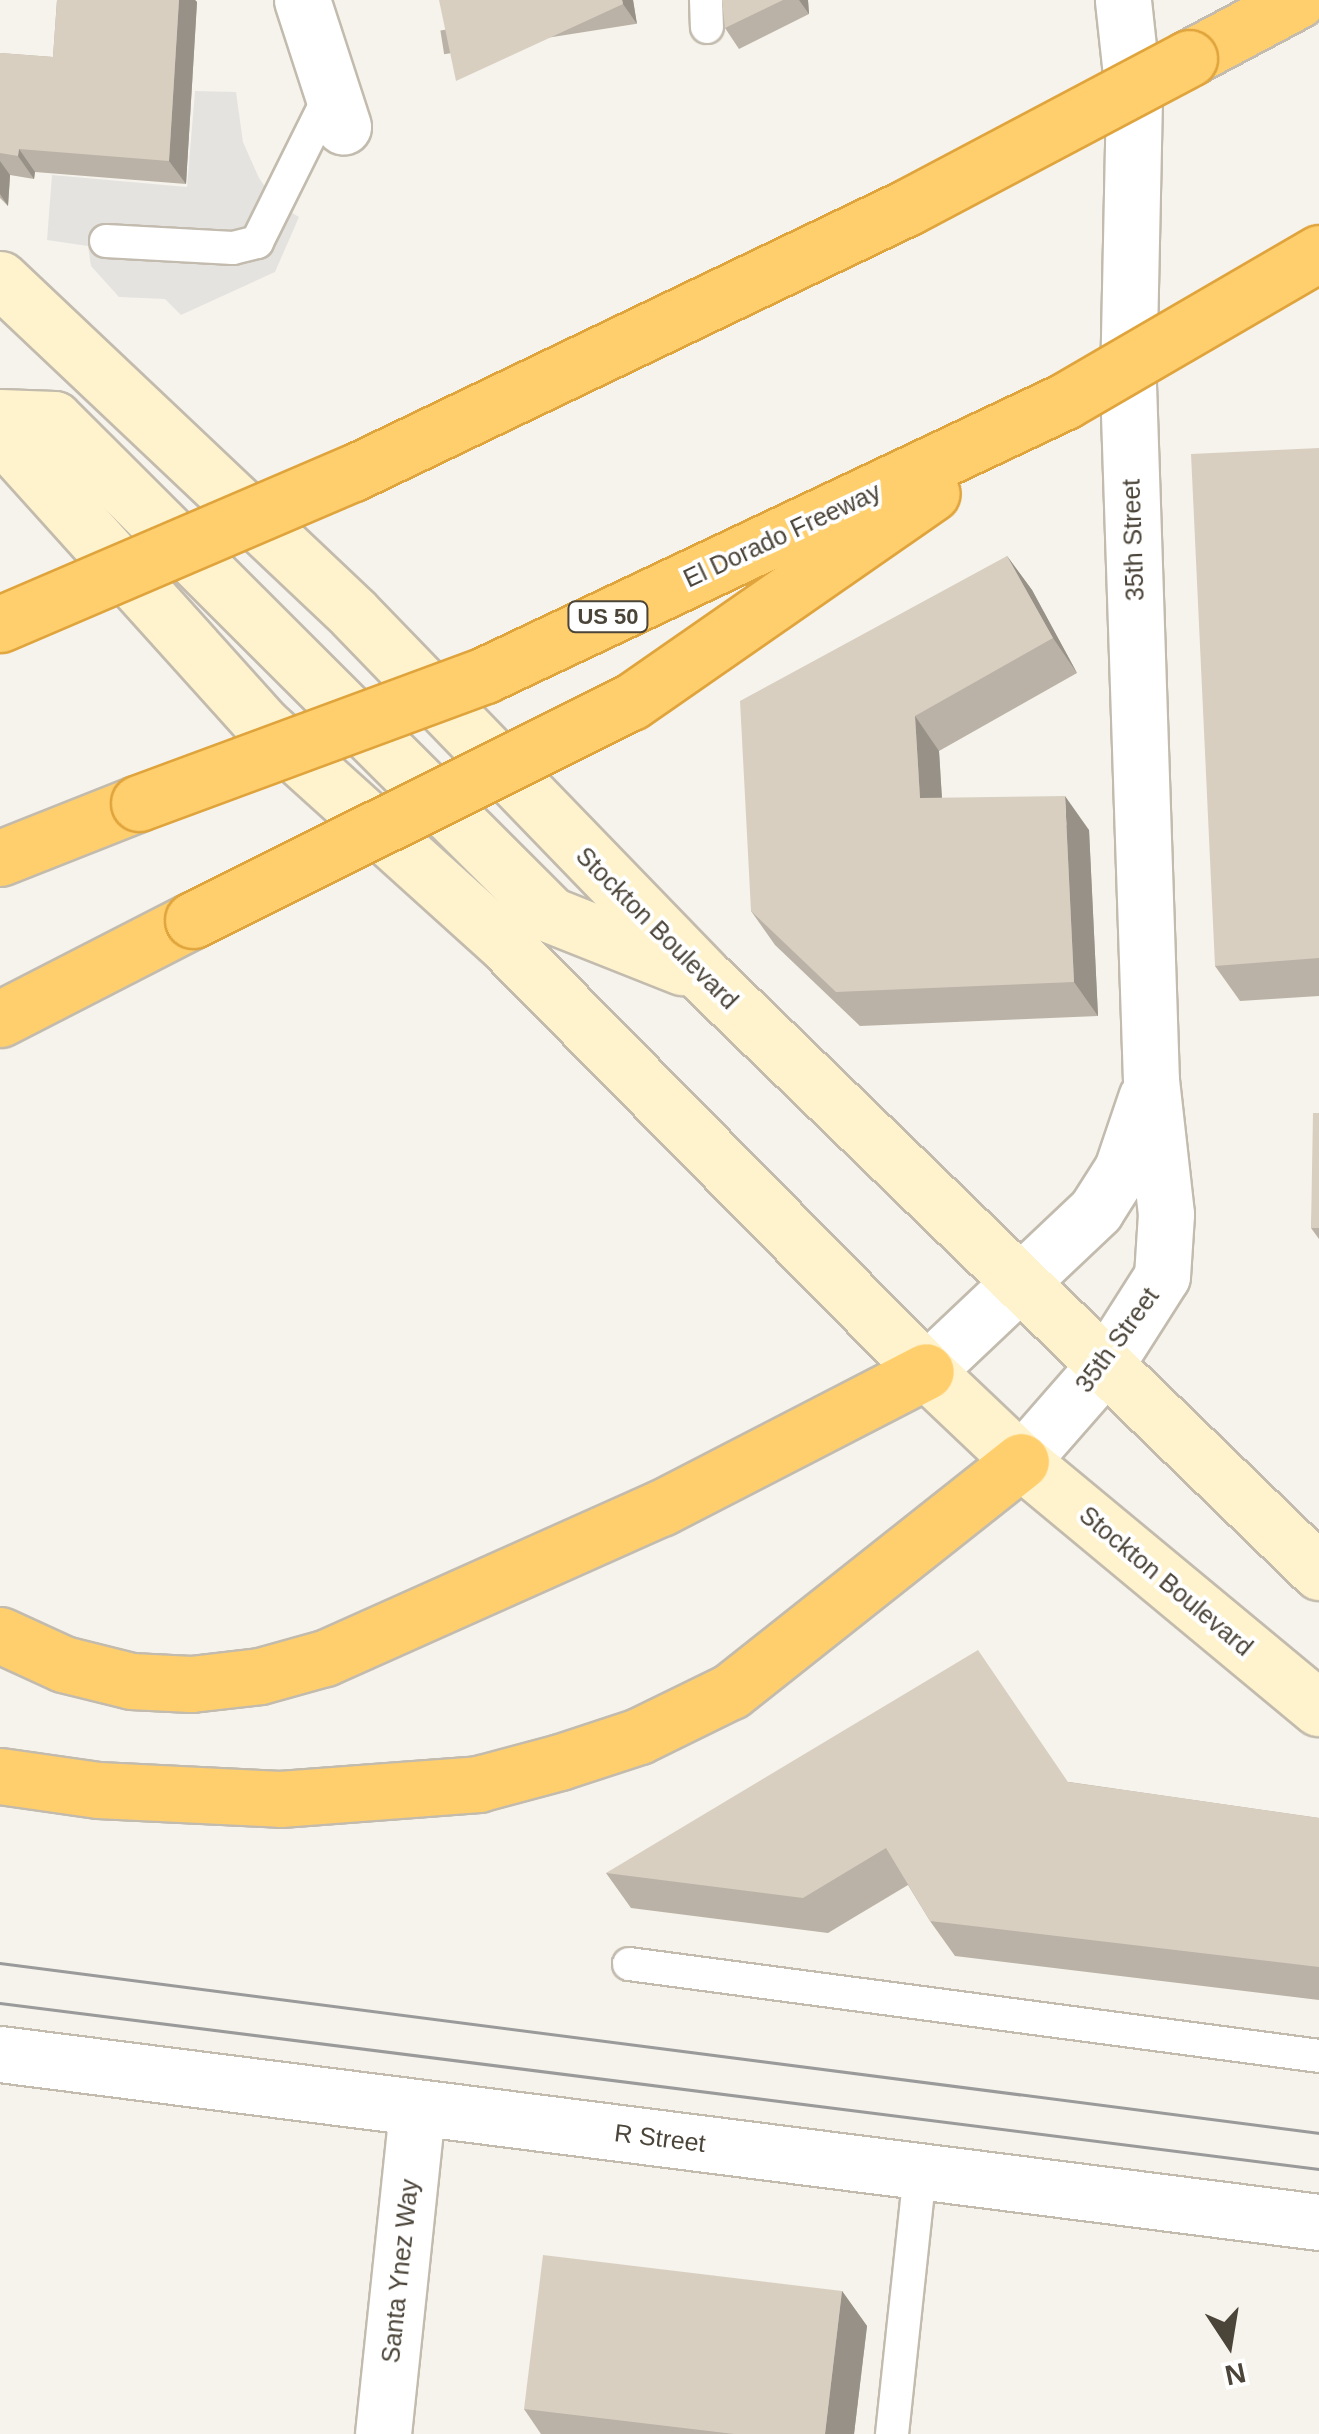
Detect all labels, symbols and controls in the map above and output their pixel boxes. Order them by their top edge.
street label: El Dorado Freeway [679,476,885,594]
street label: 35th Street [1116,478,1150,602]
road number: US 50 [566,600,650,634]
street label: Stockton Boulevard [570,841,744,1015]
street label: 35th Street [1069,1282,1165,1398]
street label: Stockton Boulevard [1073,1500,1259,1662]
street label: R Street [613,2118,707,2158]
street label: Santa Ynez Way [375,2177,425,2365]
north arrow [1179,2294,1279,2394]
text: N [1222,2357,1248,2391]

